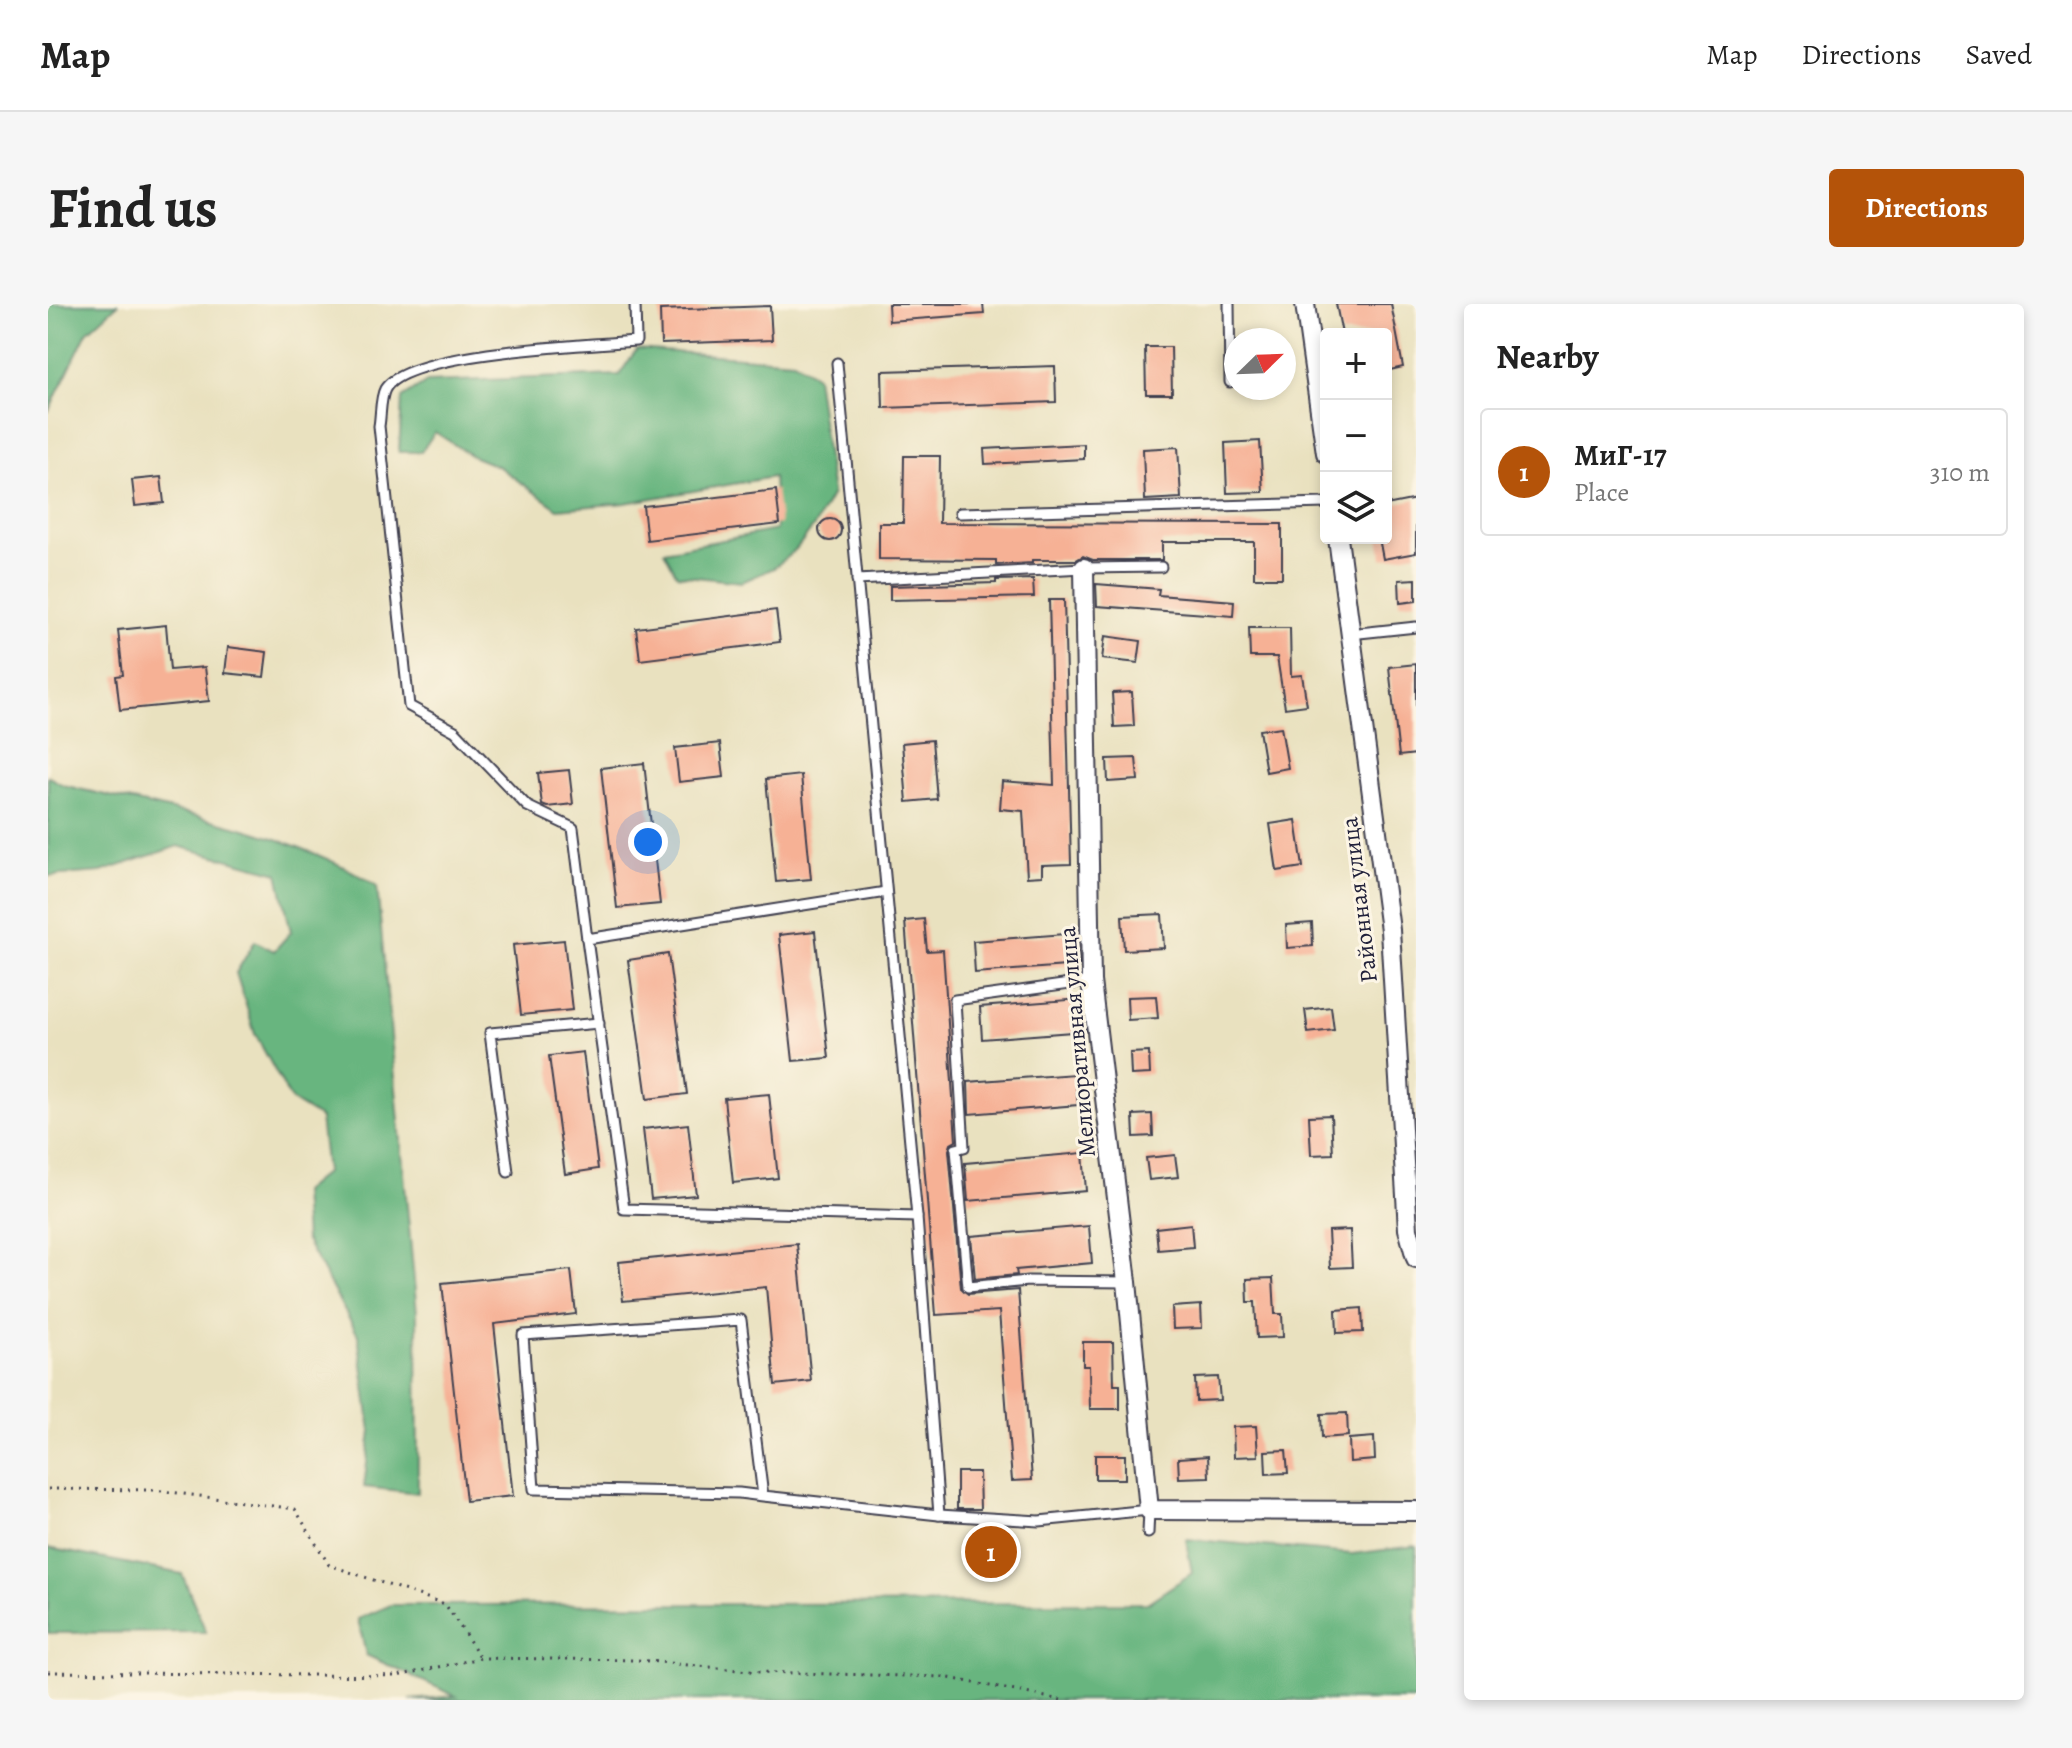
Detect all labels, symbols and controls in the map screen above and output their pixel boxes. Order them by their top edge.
text: Map [40,29,110,81]
text: Map [1706,36,1757,74]
text: Directions [1801,36,1922,74]
text: Saved [1966,36,2032,74]
button: Directions [1829,169,2024,247]
text: Find us [48,170,218,246]
north arrow [1224,328,1296,400]
map controls [1320,328,1392,544]
button: + [1320,328,1392,400]
text: Nearby [1496,333,1599,380]
button: − [1320,400,1392,472]
text: МиГ-17 [1574,435,1666,475]
text: 1 [1519,455,1529,490]
text: 310 m [1930,455,1990,490]
button: layers [1320,472,1392,544]
text: Place [1574,475,1629,510]
street label: Районная улица [1333,815,1385,985]
your location [628,822,668,862]
street label: Мелиоративная улица [1051,925,1103,1159]
pin: 1 [965,1522,1017,1582]

